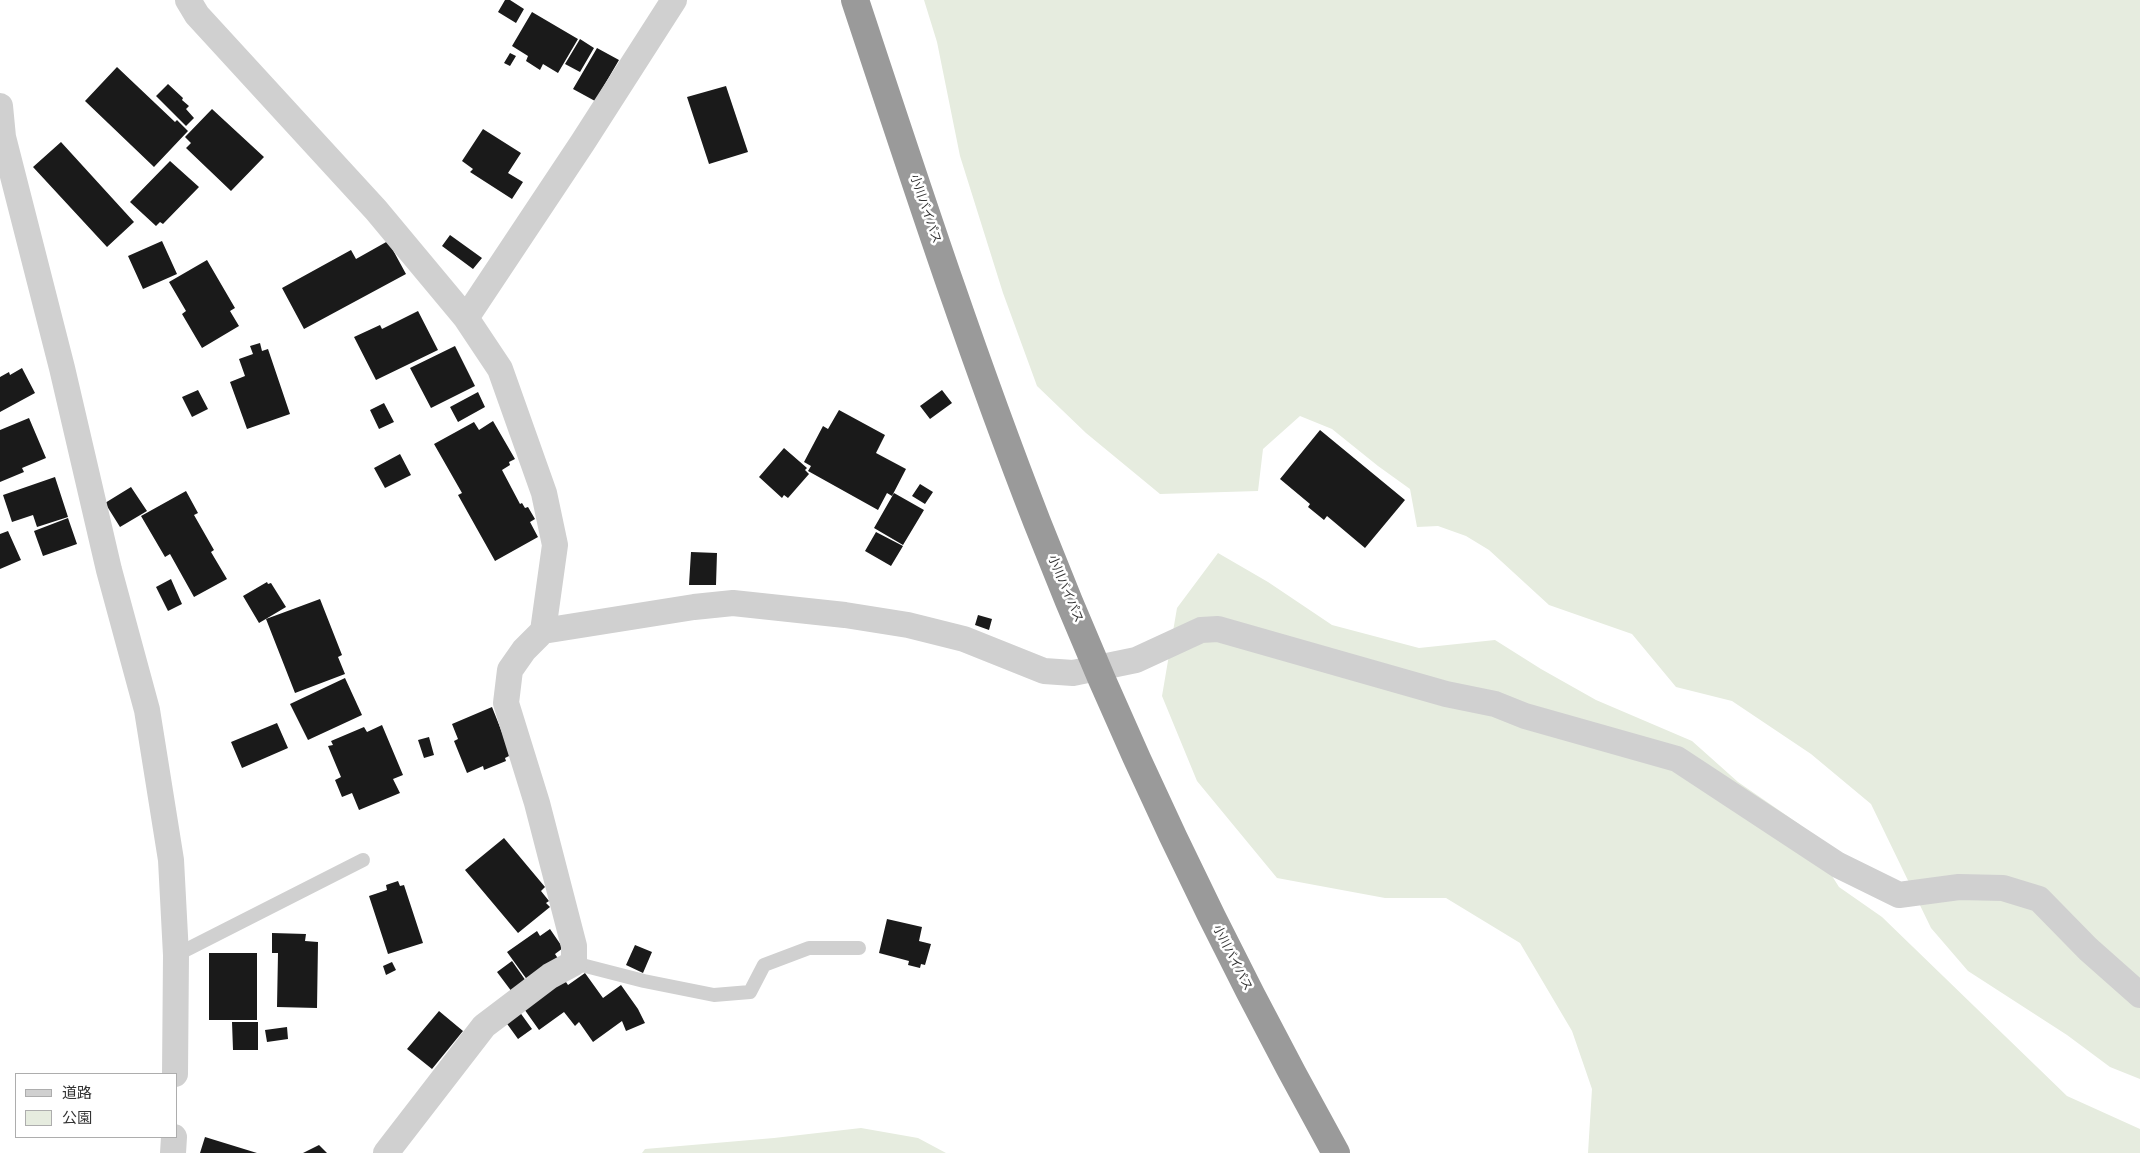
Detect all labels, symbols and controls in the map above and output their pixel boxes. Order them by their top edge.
street label: 小川バイパス [906,173,944,245]
street label: 小川バイパス [1044,553,1086,625]
street label: 小川バイパス [1209,923,1255,993]
legend [15,1073,178,1138]
text: 道路 [62,1082,92,1103]
text: 公園 [62,1107,92,1128]

